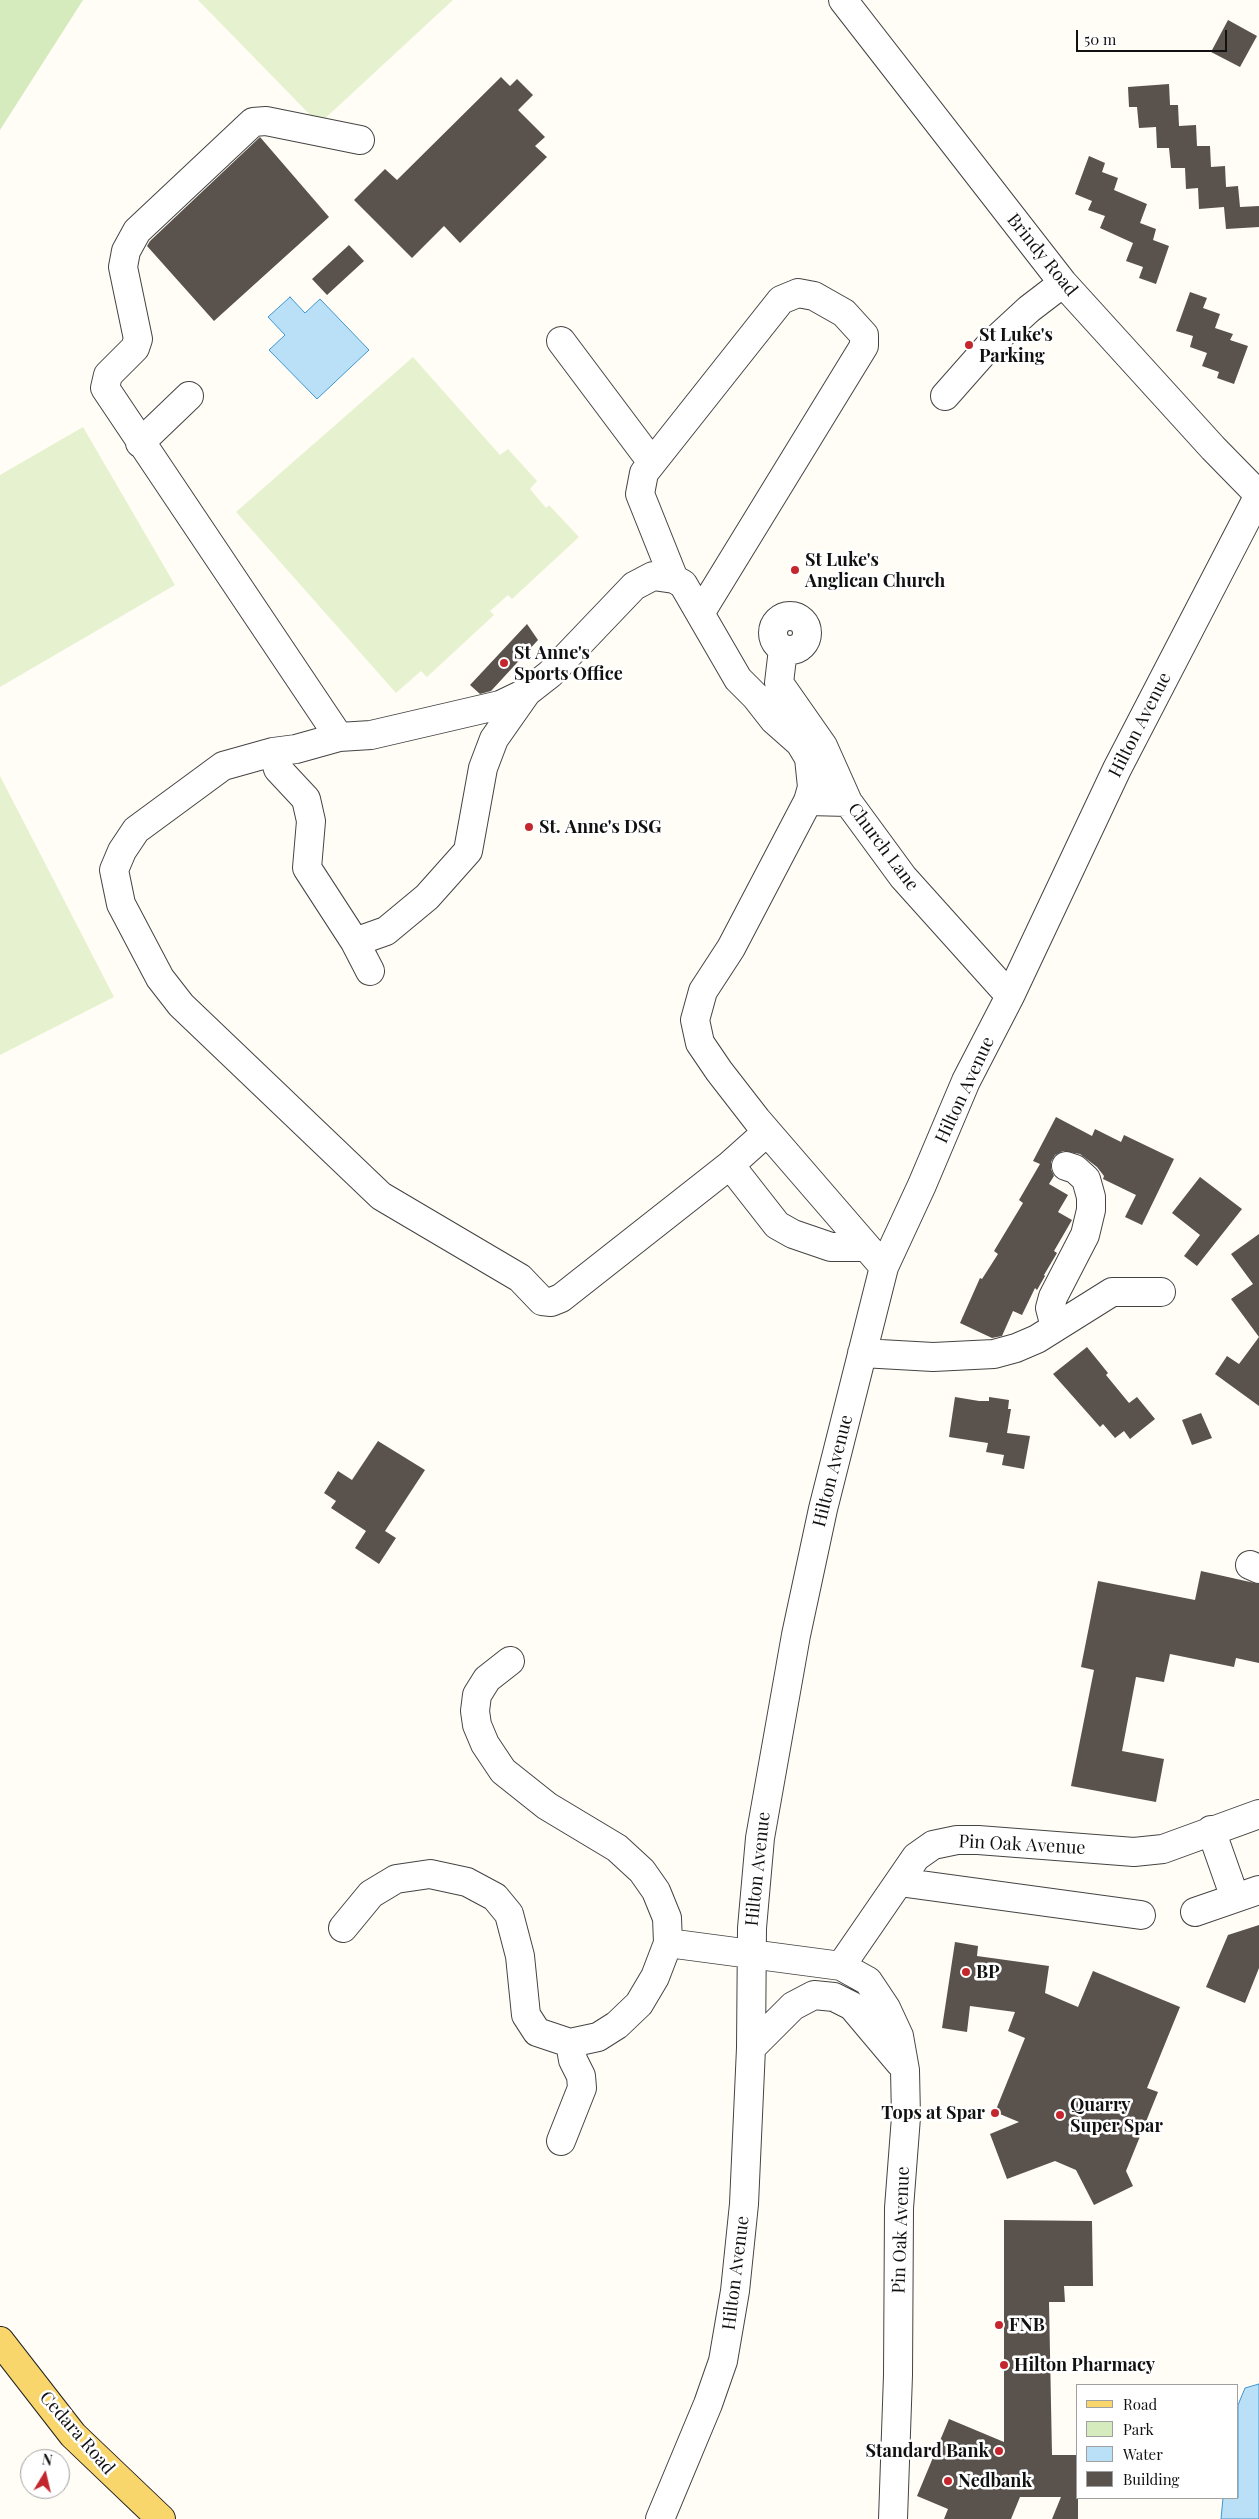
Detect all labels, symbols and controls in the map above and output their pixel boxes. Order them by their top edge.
scale bar [1079,20,1230,52]
text: 50 m [1084,29,1116,49]
street label: Brindy Road [1002,209,1082,301]
place label: St Luke's Parking [979,324,1053,366]
marker: St Luke's Parking [963,339,975,351]
place label: St Luke's Anglican Church [805,549,945,592]
marker: St Luke's Anglican Church [789,564,801,576]
place label: St Anne's Sports Office [514,642,623,684]
marker: St Anne's Sports Office [498,657,510,669]
street label: Hilton Avenue [1104,669,1176,781]
street label: Church Lane [843,799,923,895]
place label: St. Anne's DSG [539,816,662,838]
marker: St. Anne's DSG [523,821,535,833]
street label: Hilton Avenue [931,1033,999,1147]
street label: Hilton Avenue [809,1413,857,1529]
street label: Hilton Avenue [741,1811,775,1927]
street label: Pin Oak Avenue [958,1831,1086,1859]
place label: BP [976,1961,1000,1983]
marker: BP [960,1966,972,1978]
place label: Quarry Super Spar [1070,2094,1163,2136]
place label: Tops at Spar [881,2102,985,2124]
marker: Tops at Spar [989,2107,1001,2119]
marker: Quarry Super Spar [1054,2109,1066,2121]
street label: Pin Oak Avenue [888,2166,914,2294]
street label: Hilton Avenue [718,2215,754,2331]
place label: FNB [1009,2314,1045,2336]
marker: FNB [993,2319,1005,2331]
place label: Hilton Pharmacy [1014,2354,1155,2376]
marker: Hilton Pharmacy [998,2359,1010,2371]
legend [1076,2384,1239,2499]
street label: Cedara Road [35,2387,119,2479]
text: Road [1123,2394,1157,2414]
text: Park [1123,2419,1154,2439]
place label: Standard Bank [866,2440,989,2462]
text: Water [1123,2444,1163,2464]
marker: Standard Bank [993,2445,1005,2457]
north arrow [20,2449,70,2499]
text: N [41,2450,54,2470]
text: Building [1123,2469,1179,2489]
place label: Nedbank [958,2470,1032,2492]
marker: Nedbank [942,2475,954,2487]

